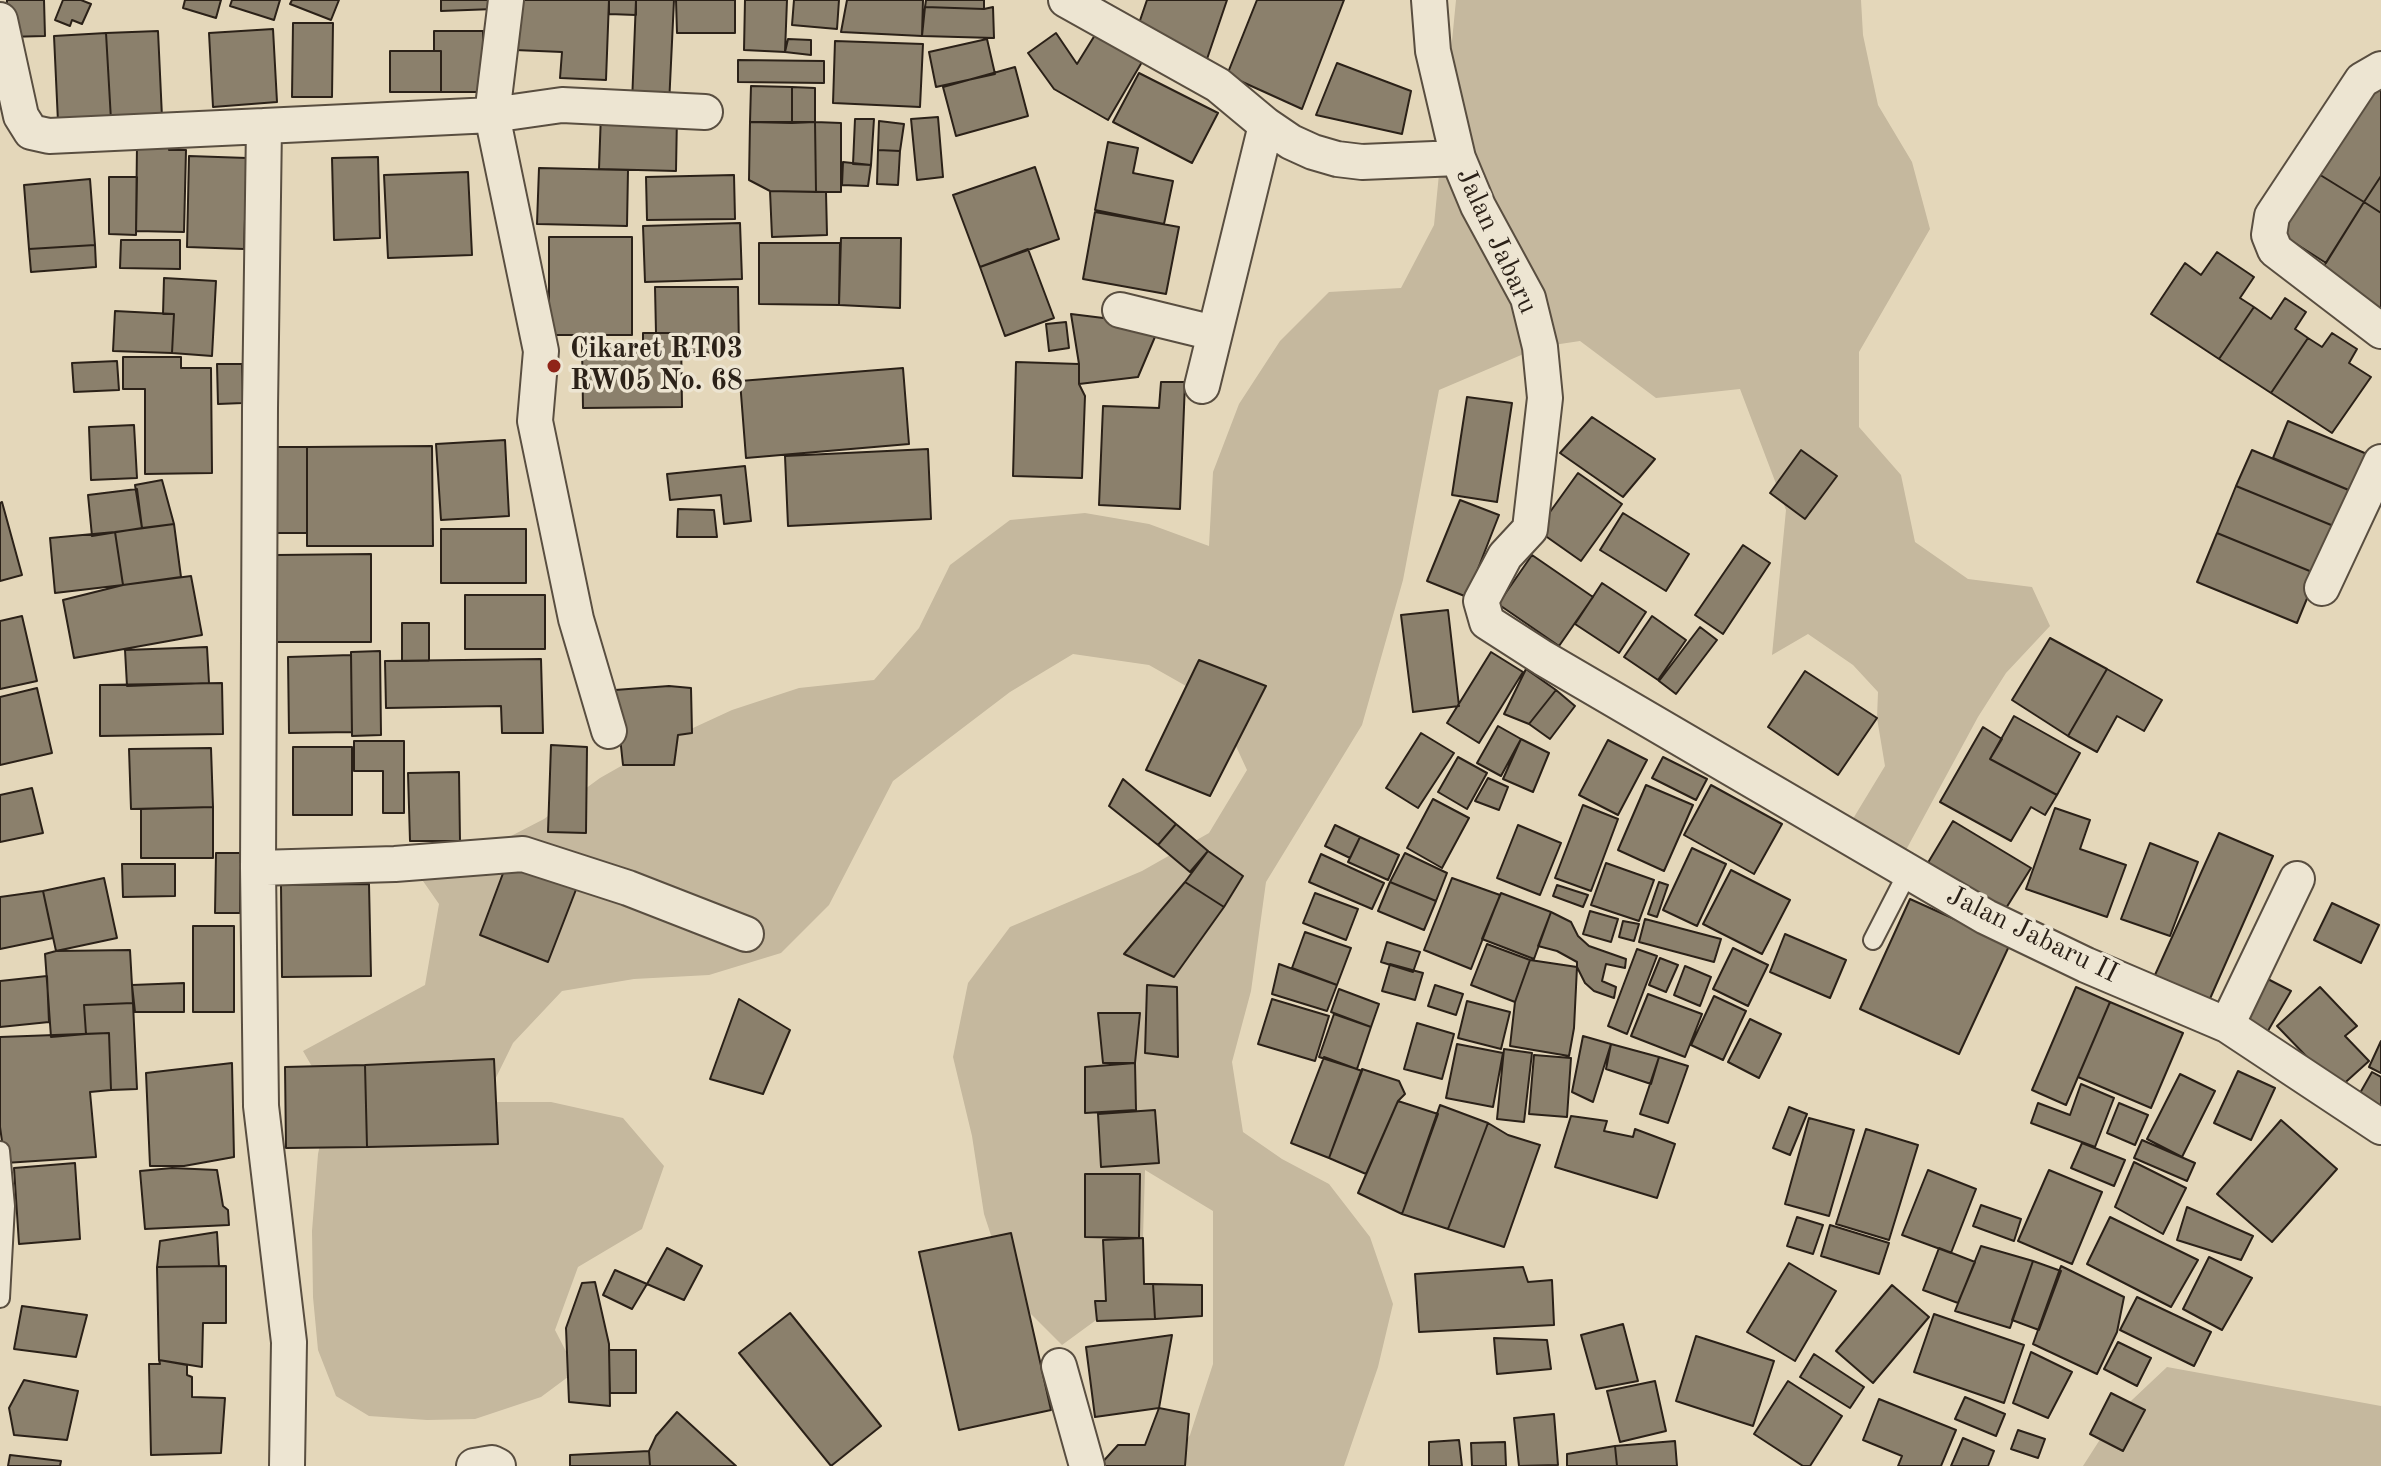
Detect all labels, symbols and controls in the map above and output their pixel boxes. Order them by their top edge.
street label: Jalan Jabaru [1448,163,1544,319]
place label: Cikaret RT03 RW05 No. 68 [570,333,743,399]
marker: Cikaret RT03 RW05 No. 68 [545,357,563,375]
street label: Jalan Jabaru II [1941,879,2123,991]

